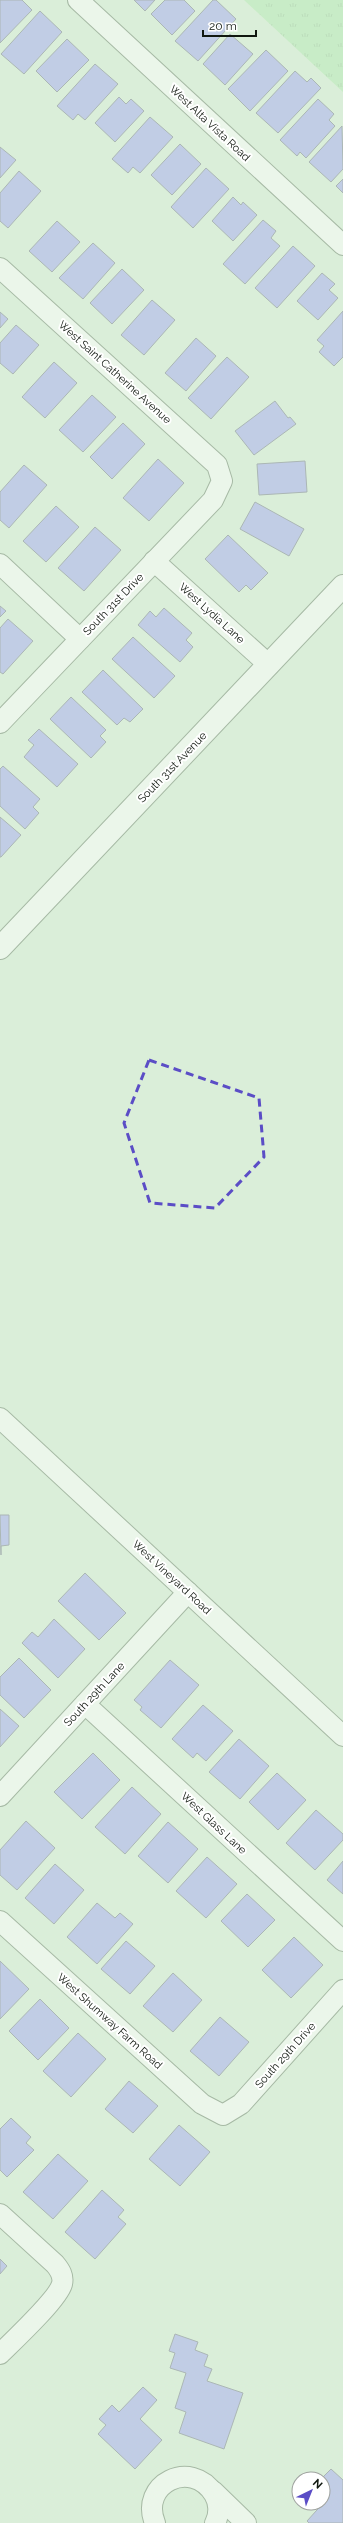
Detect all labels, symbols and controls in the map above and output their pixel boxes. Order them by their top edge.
scale bar [203,12,256,38]
text: 20 m [209,19,237,33]
street label: West Alta Vista Road [167,83,253,164]
street label: West Saint Catherine Avenue [56,318,174,427]
street label: South 31st Drive [80,570,147,638]
street label: West Lydia Lane [176,581,247,647]
street label: South 31st Avenue [135,729,210,805]
street label: West Vineyard Road [130,1538,214,1617]
street label: South 29th Lane [61,1659,128,1729]
street label: West Glass Lane [178,1790,249,1857]
street label: West Shumway Farm Road [55,1971,165,2072]
street label: South 29th Drive [252,2019,319,2091]
north arrow [291,2471,331,2511]
text: N [310,2476,325,2492]

